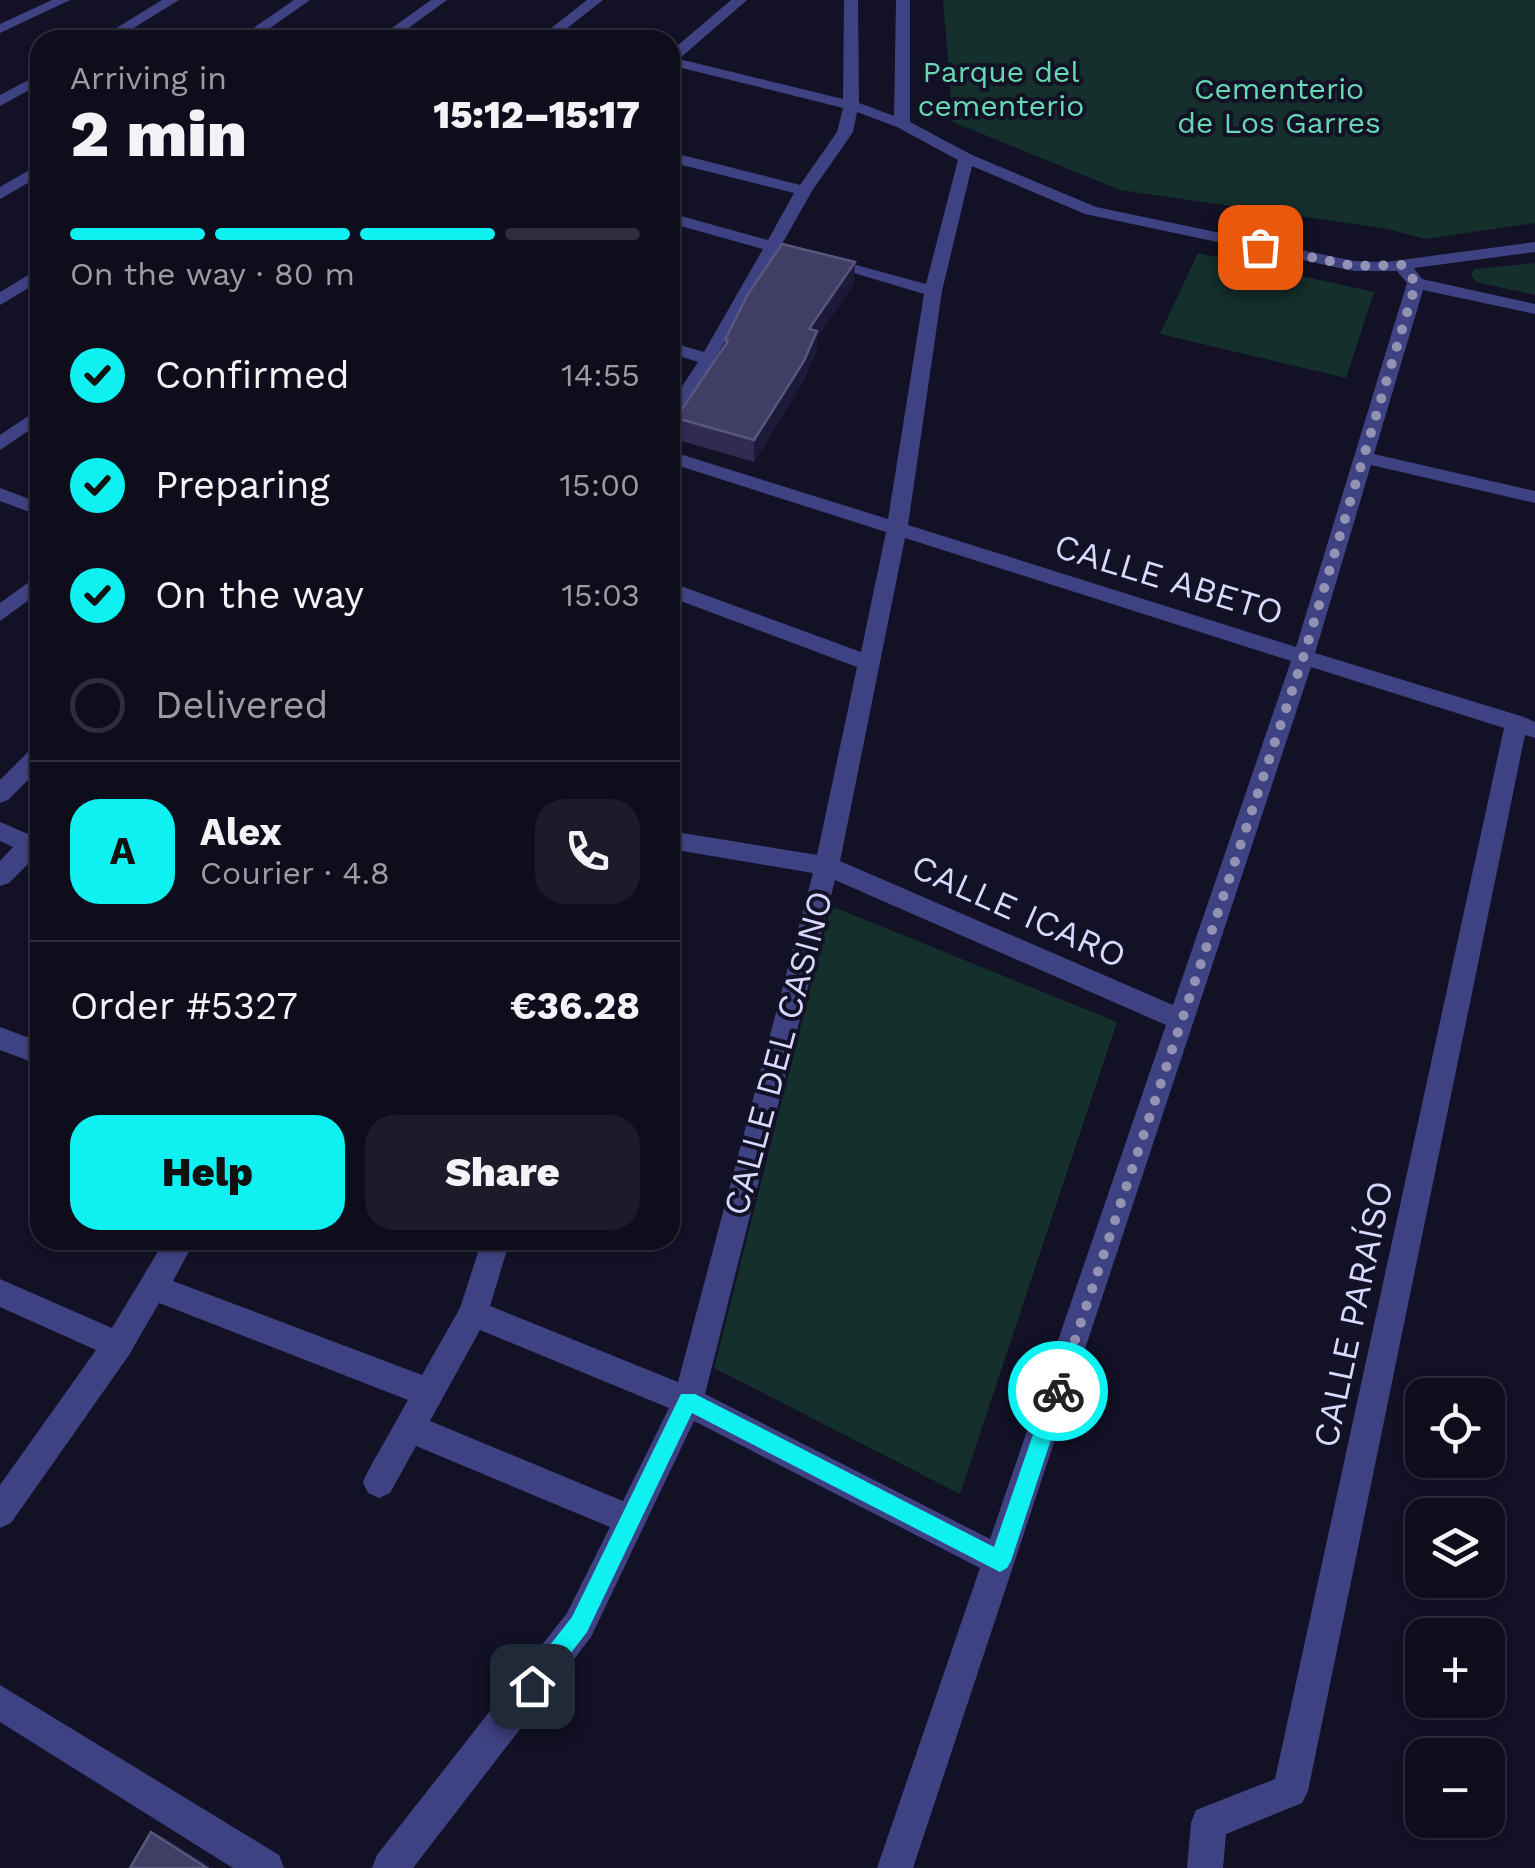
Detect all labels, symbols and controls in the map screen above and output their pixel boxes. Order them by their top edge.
park label: Parque del cementerio [918,54,1084,123]
text: Arriving in [70,59,227,97]
park label: Cementerio de Los Garres [1177,71,1381,140]
text: 15:12–15:17 [433,93,640,137]
text: 2 min [70,96,247,172]
pin [1218,205,1303,290]
icon: bag [1233,220,1288,275]
text: On the way · 80 m [70,255,355,293]
icon: check [70,348,125,403]
text: Confirmed [155,353,350,397]
text: 14:55 [561,356,640,394]
icon: check [70,458,125,513]
text: Preparing [155,463,330,507]
text: 15:00 [560,466,640,504]
street label: CALLE ABETO [1050,524,1288,634]
icon: check [70,568,125,623]
text: On the way [155,573,364,617]
text: 15:03 [562,576,640,614]
text: Delivered [155,683,328,727]
button: phone [535,799,640,904]
text: Alex [200,810,282,854]
text: A [110,829,135,873]
street label: CALLE ICARO [905,845,1133,977]
text: Courier · 4.8 [200,854,390,892]
street label: CALLE DEL CASINO [714,886,842,1220]
text: Order #5327 [70,984,298,1028]
text: €36.28 [510,984,640,1028]
button: Help [70,1115,345,1230]
button: Share [365,1115,640,1230]
street label: CALLE PARAÍSO [1304,1177,1402,1451]
courier [1008,1341,1108,1441]
icon: bike [1031,1364,1086,1419]
map controls [1405,1378,1505,1838]
button: locate [1405,1378,1505,1478]
button: layers [1405,1498,1505,1598]
button: + [1405,1618,1505,1718]
pin [490,1644,575,1729]
icon: home [505,1659,560,1714]
button: − [1405,1738,1505,1838]

